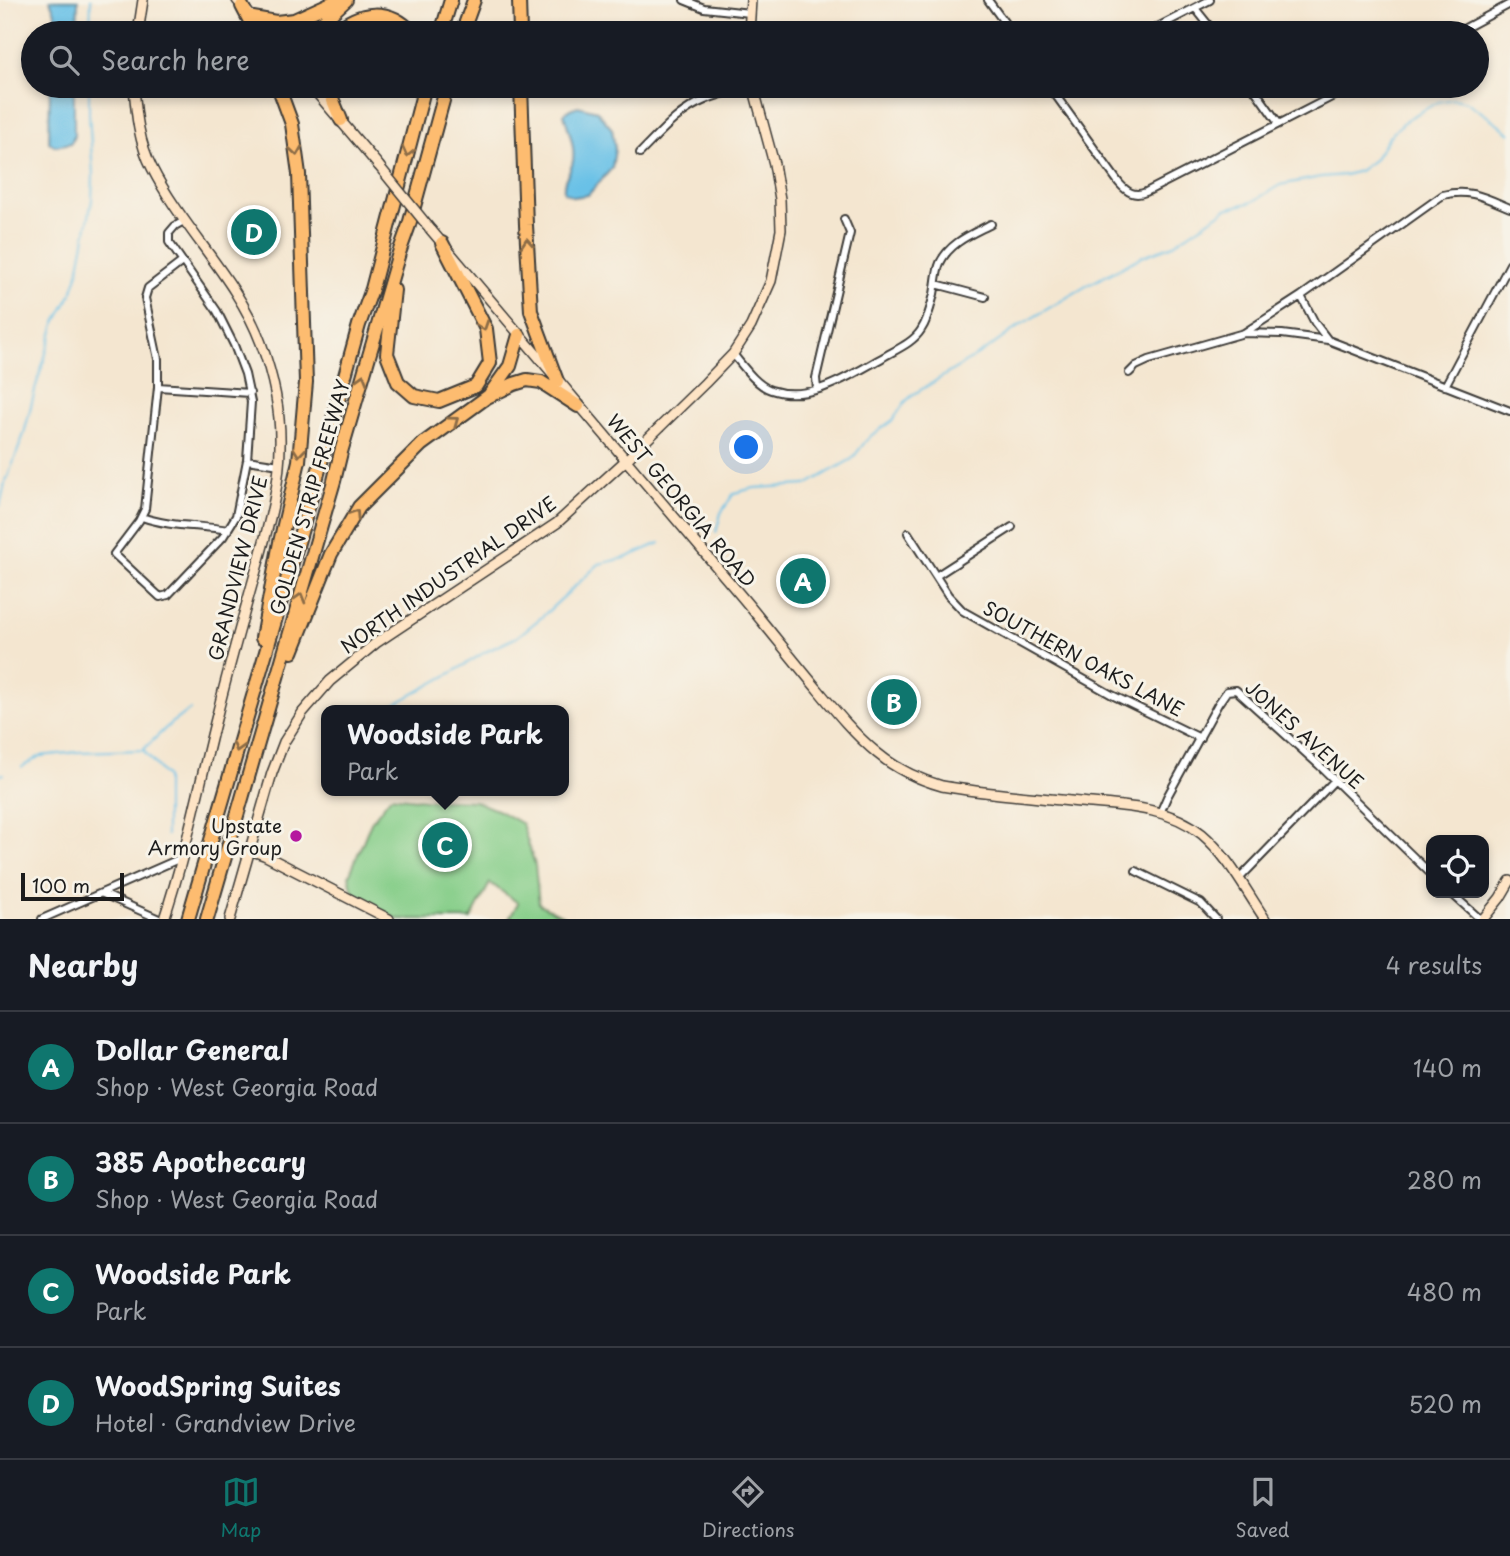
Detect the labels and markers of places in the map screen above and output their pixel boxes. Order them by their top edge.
pin: D [231,206,277,258]
pin: A [780,555,826,607]
pin: B [871,676,917,728]
place label: Upstate Armory Group [148,811,282,861]
pin: C [422,819,468,871]
marker: Upstate Armory Group [288,828,304,844]

